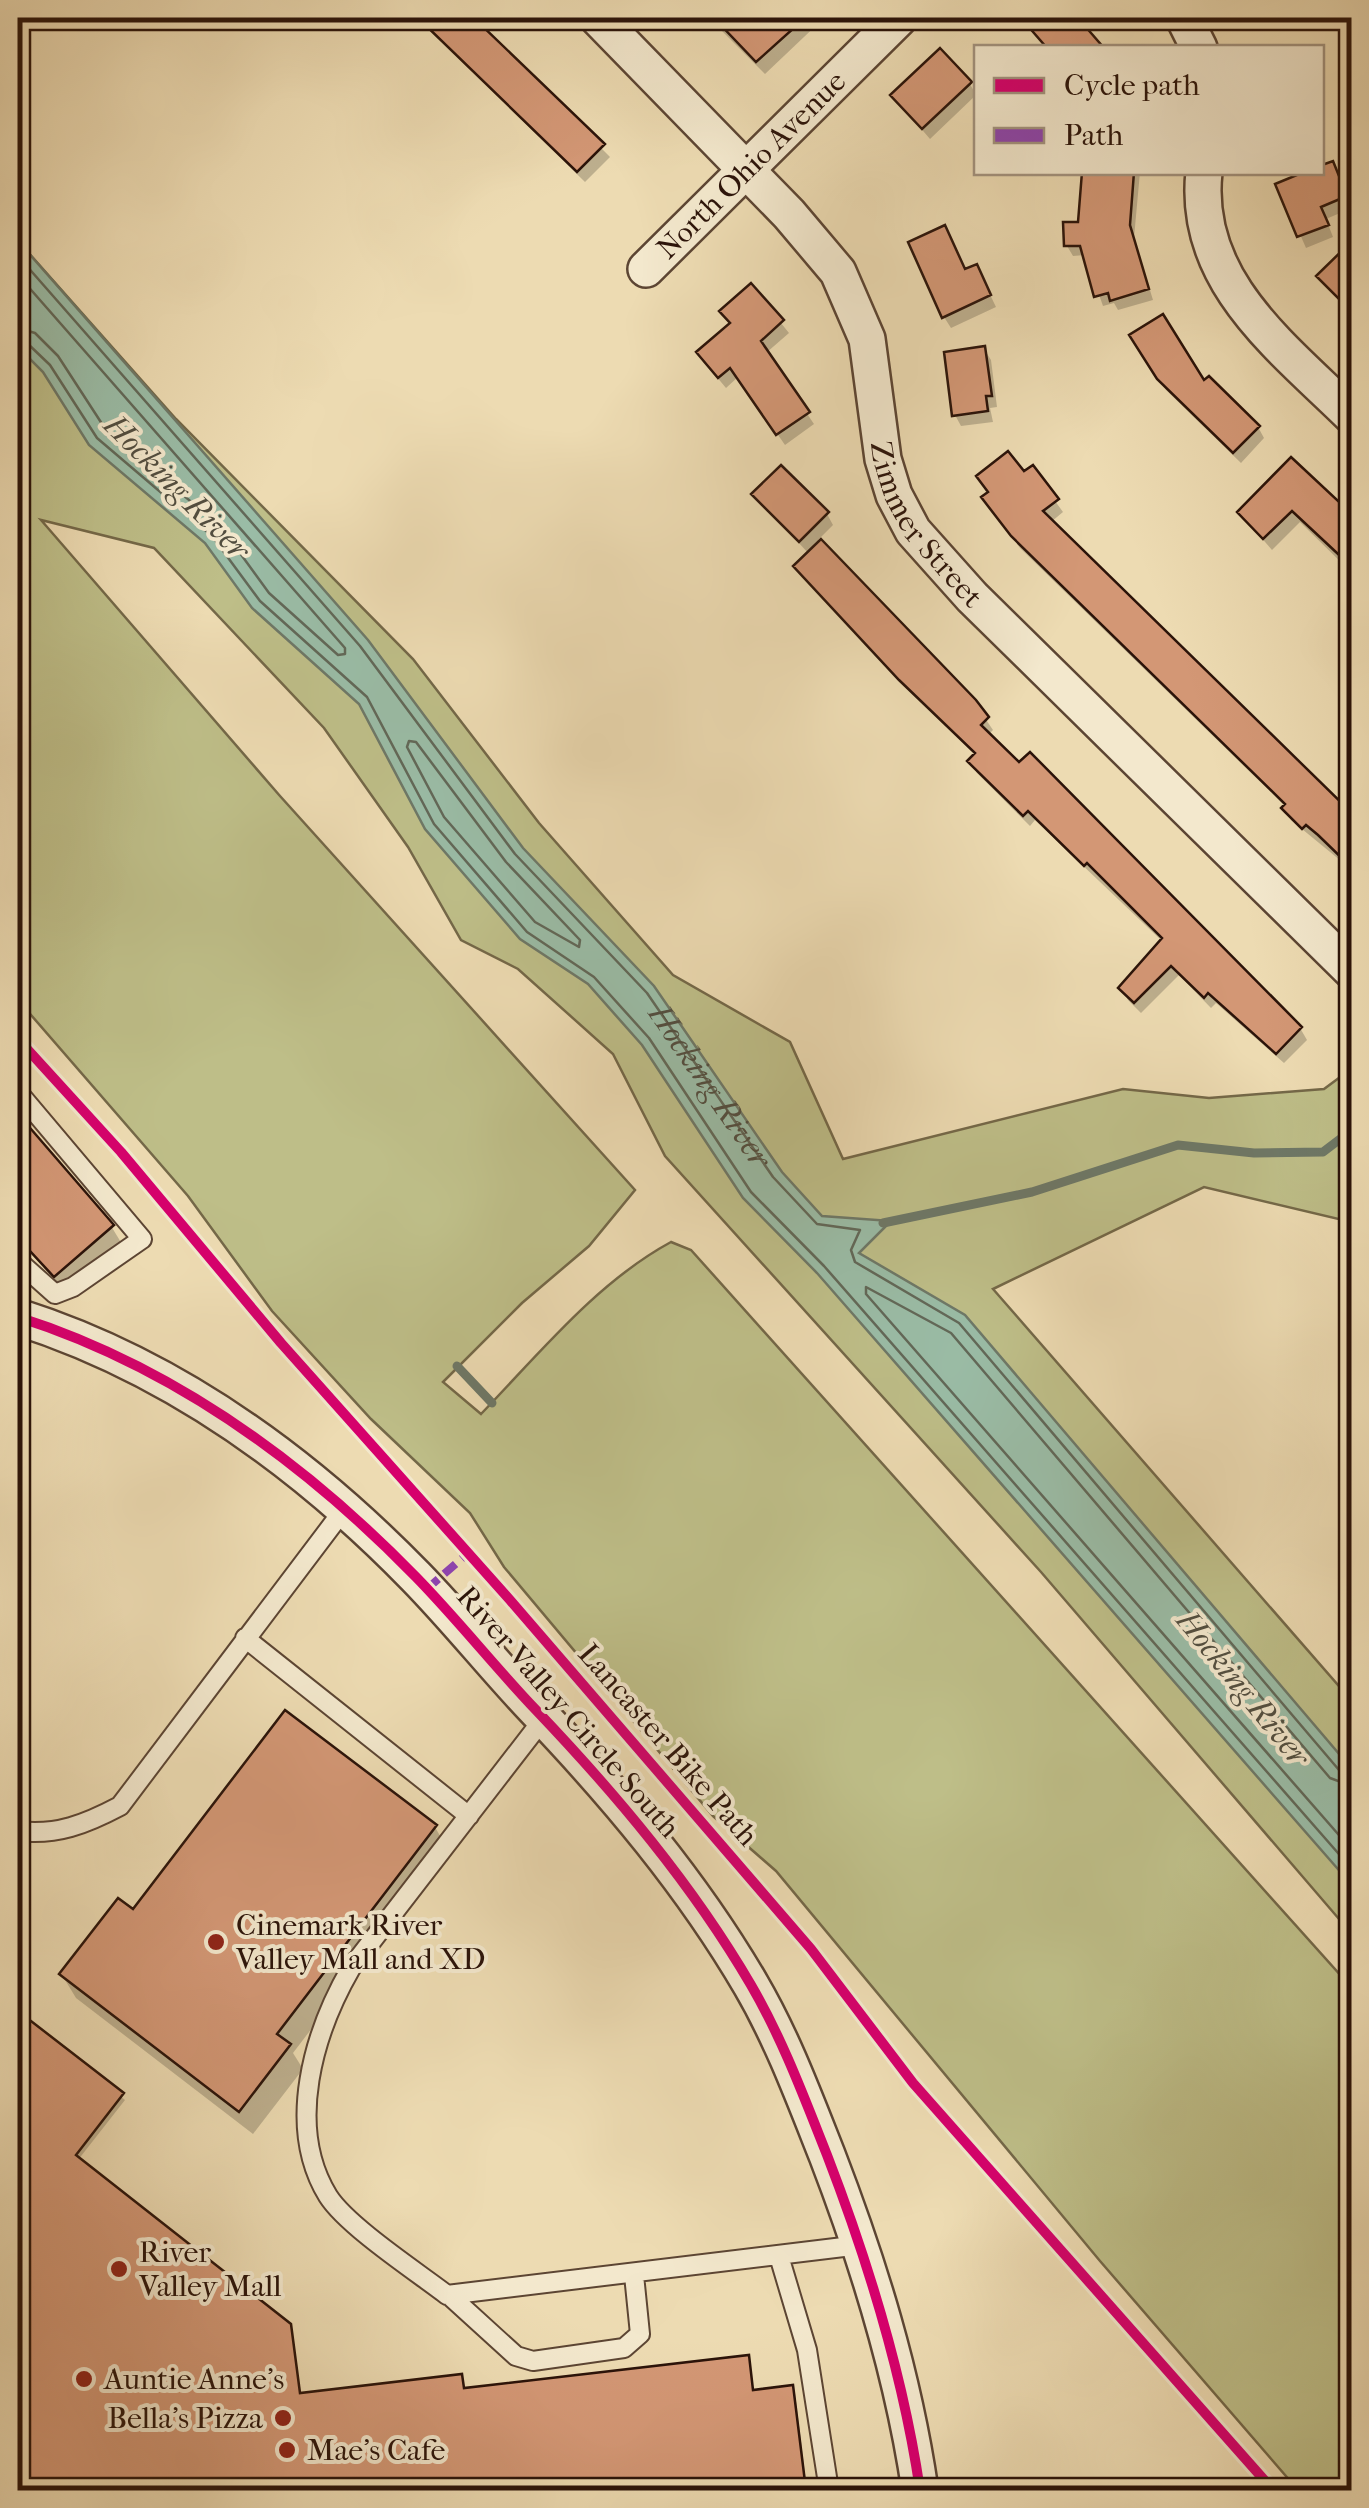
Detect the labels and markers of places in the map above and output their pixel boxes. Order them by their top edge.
place label: Cinemark River Valley Mall and XD [235,1908,486,1977]
marker: Cinemark River Valley Mall and XD [205,1931,227,1953]
place label: River Valley Mall [138,2235,282,2304]
marker: River Valley Mall [108,2258,130,2280]
place label: Auntie Anne's [103,2362,284,2397]
marker: Auntie Anne's [73,2368,95,2390]
place label: Bella's Pizza [107,2401,264,2436]
marker: Bella's Pizza [272,2407,294,2429]
place label: Mae's Cafe [307,2433,445,2468]
marker: Mae's Cafe [276,2439,298,2461]

